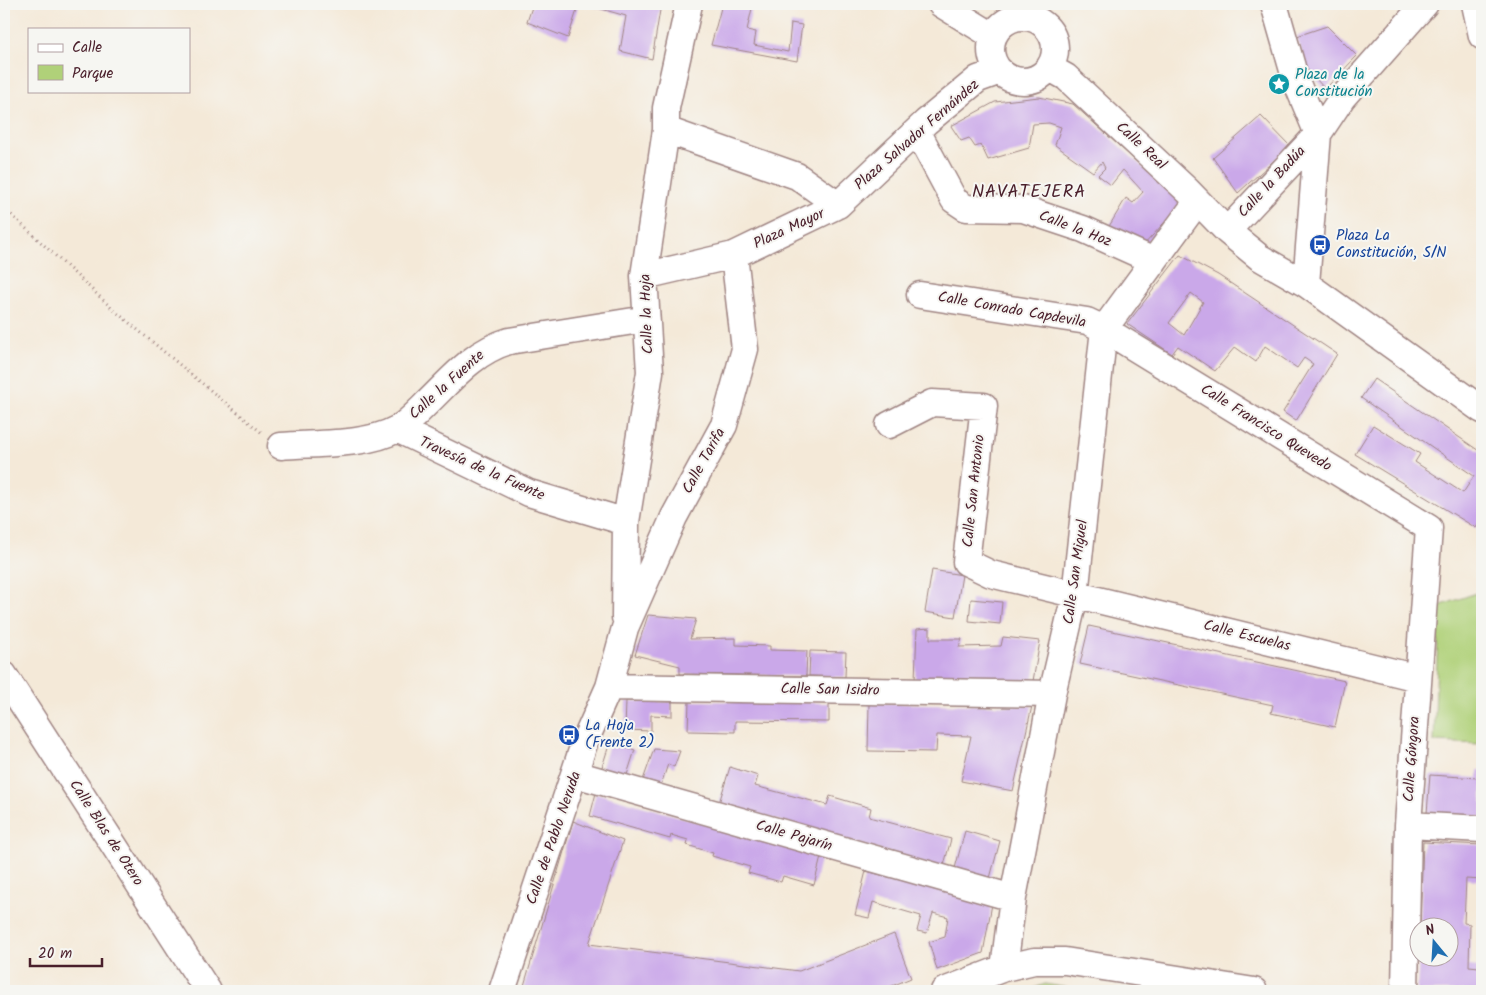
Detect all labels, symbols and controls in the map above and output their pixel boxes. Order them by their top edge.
legend [28,28,190,92]
text: Calle [72,36,102,60]
text: Parque [72,62,113,86]
place label: Plaza de la Constitución [1295,63,1373,104]
place icon: Plaza de la Constitución [1267,72,1291,96]
street label: Plaza Salvador Fernández [849,73,985,196]
street label: Calle Real [1110,116,1172,176]
street label: Calle la Badúa [1232,140,1312,224]
district label: NAVATEJERA [972,178,1086,207]
street label: Plaza Mayor [749,202,830,256]
street label: Calle la Hoz [1035,204,1115,254]
place label: Plaza La Constitución, S/N [1336,224,1446,265]
bus stop icon: Plaza La Constitución, S/N [1308,233,1332,257]
street label: Calle la Hoja [634,273,660,355]
street label: Calle Conrado Capdevila [936,285,1088,335]
street label: Calle la Fuente [404,344,491,426]
street label: Calle Francisco Quevedo [1196,378,1337,478]
street label: Calle Tarifa [676,424,732,498]
street label: Travesía de la Fuente [415,430,549,508]
street label: Calle San Antonio [956,433,992,549]
street label: Calle San Miguel [1057,518,1095,626]
street label: Calle Escuelas [1201,614,1294,659]
street label: Calle San Isidro [780,677,880,703]
place label: La Hoja (Frente 2) [585,714,655,755]
street label: Calle Góngora [1397,715,1427,803]
bus stop icon: La Hoja (Frente 2) [557,723,581,747]
street label: Calle de Pablo Neruda [520,768,588,908]
street label: Calle Blas de Otero [63,775,150,891]
street label: Calle Pajarín [753,814,835,858]
north arrow [1408,918,1458,968]
text: N [1423,919,1438,942]
scale bar [30,935,102,967]
text: 20 m [38,942,72,966]

